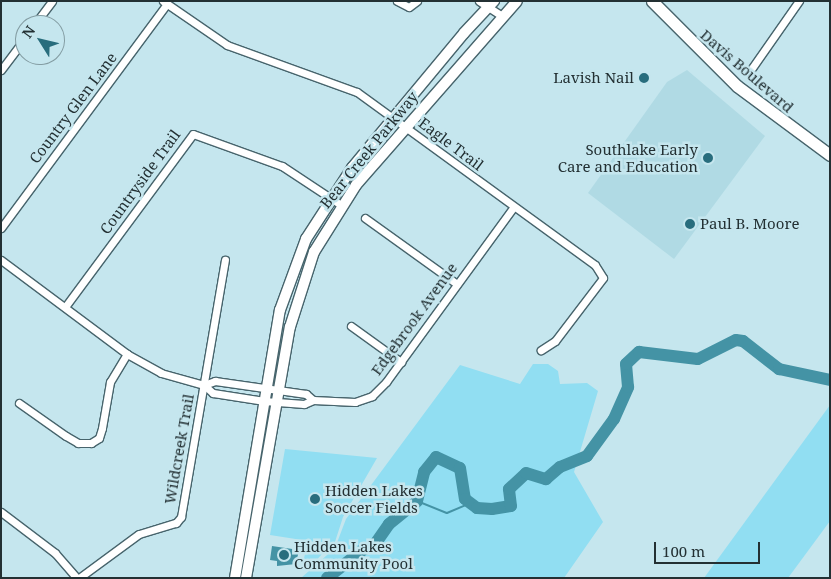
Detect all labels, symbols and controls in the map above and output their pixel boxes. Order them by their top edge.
north arrow [15,15,65,65]
text: N [17,21,39,42]
street label: Davis Boulevard [697,26,797,116]
street label: Country Glen Lane [25,49,121,167]
place label: Lavish Nail [553,69,634,87]
marker: Lavish Nail [638,72,650,84]
street label: Bear Creek Parkway [316,88,422,212]
street label: Eagle Trail [415,114,487,174]
street label: Countryside Trail [96,126,184,238]
place label: Southlake Early Care and Education [558,140,698,175]
marker: Southlake Early Care and Education [702,152,714,164]
place label: Paul B. Moore [700,215,800,233]
marker: Paul B. Moore [684,218,696,230]
street label: Edgebrook Avenue [367,259,461,379]
street label: Wildcreek Trail [160,393,198,505]
place label: Hidden Lakes Soccer Fields [325,481,423,516]
marker: Hidden Lakes Soccer Fields [309,493,321,505]
scale bar [656,532,762,564]
place label: Hidden Lakes Community Pool [294,537,413,572]
text: 100 m [662,541,705,561]
marker: Hidden Lakes Community Pool [278,549,290,561]

